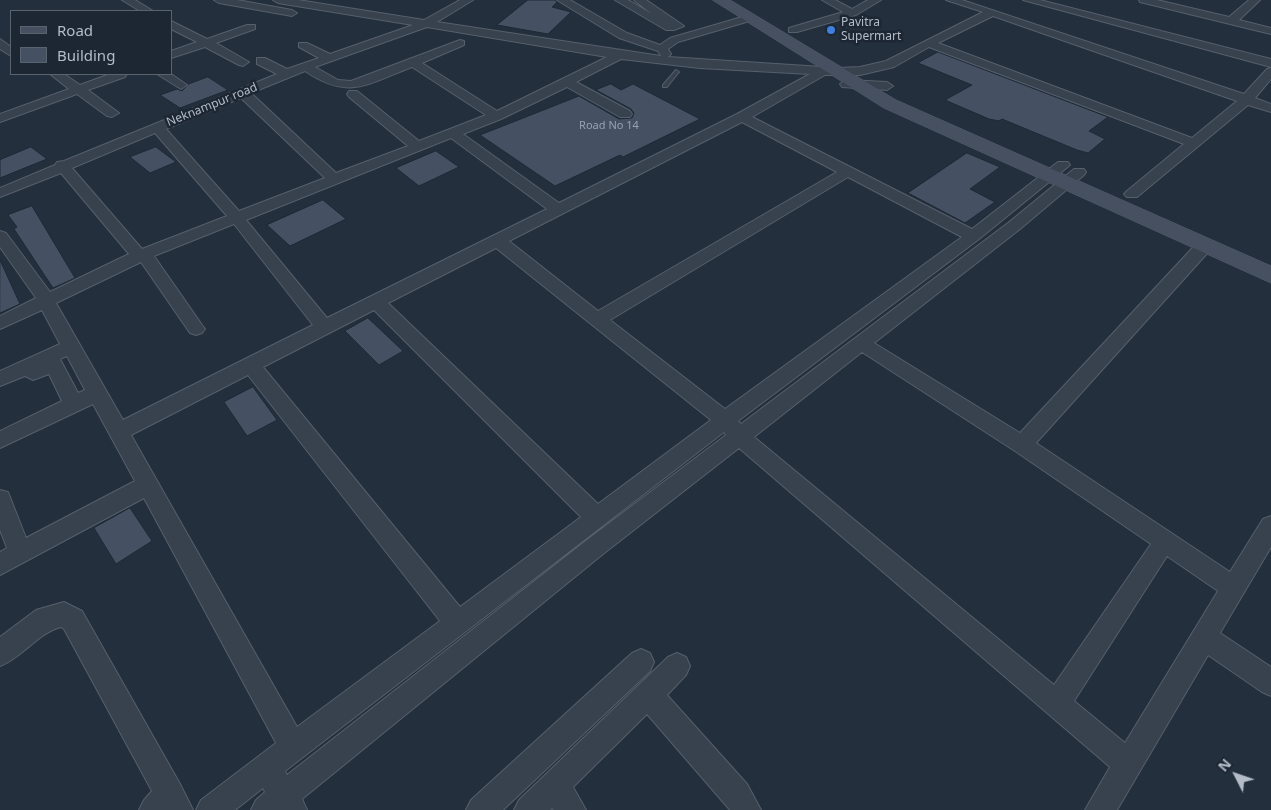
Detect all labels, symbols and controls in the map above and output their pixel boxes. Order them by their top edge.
legend [10,10,172,75]
place label: Pavitra Supermart [841,16,901,44]
text: Road [57,20,93,40]
marker: Pavitra Supermart [825,24,837,36]
text: Building [57,45,115,65]
street label: Neknampur road [165,80,259,130]
house number: Road No 14 [579,119,639,133]
north arrow [1211,750,1261,800]
text: N [1213,754,1235,775]

